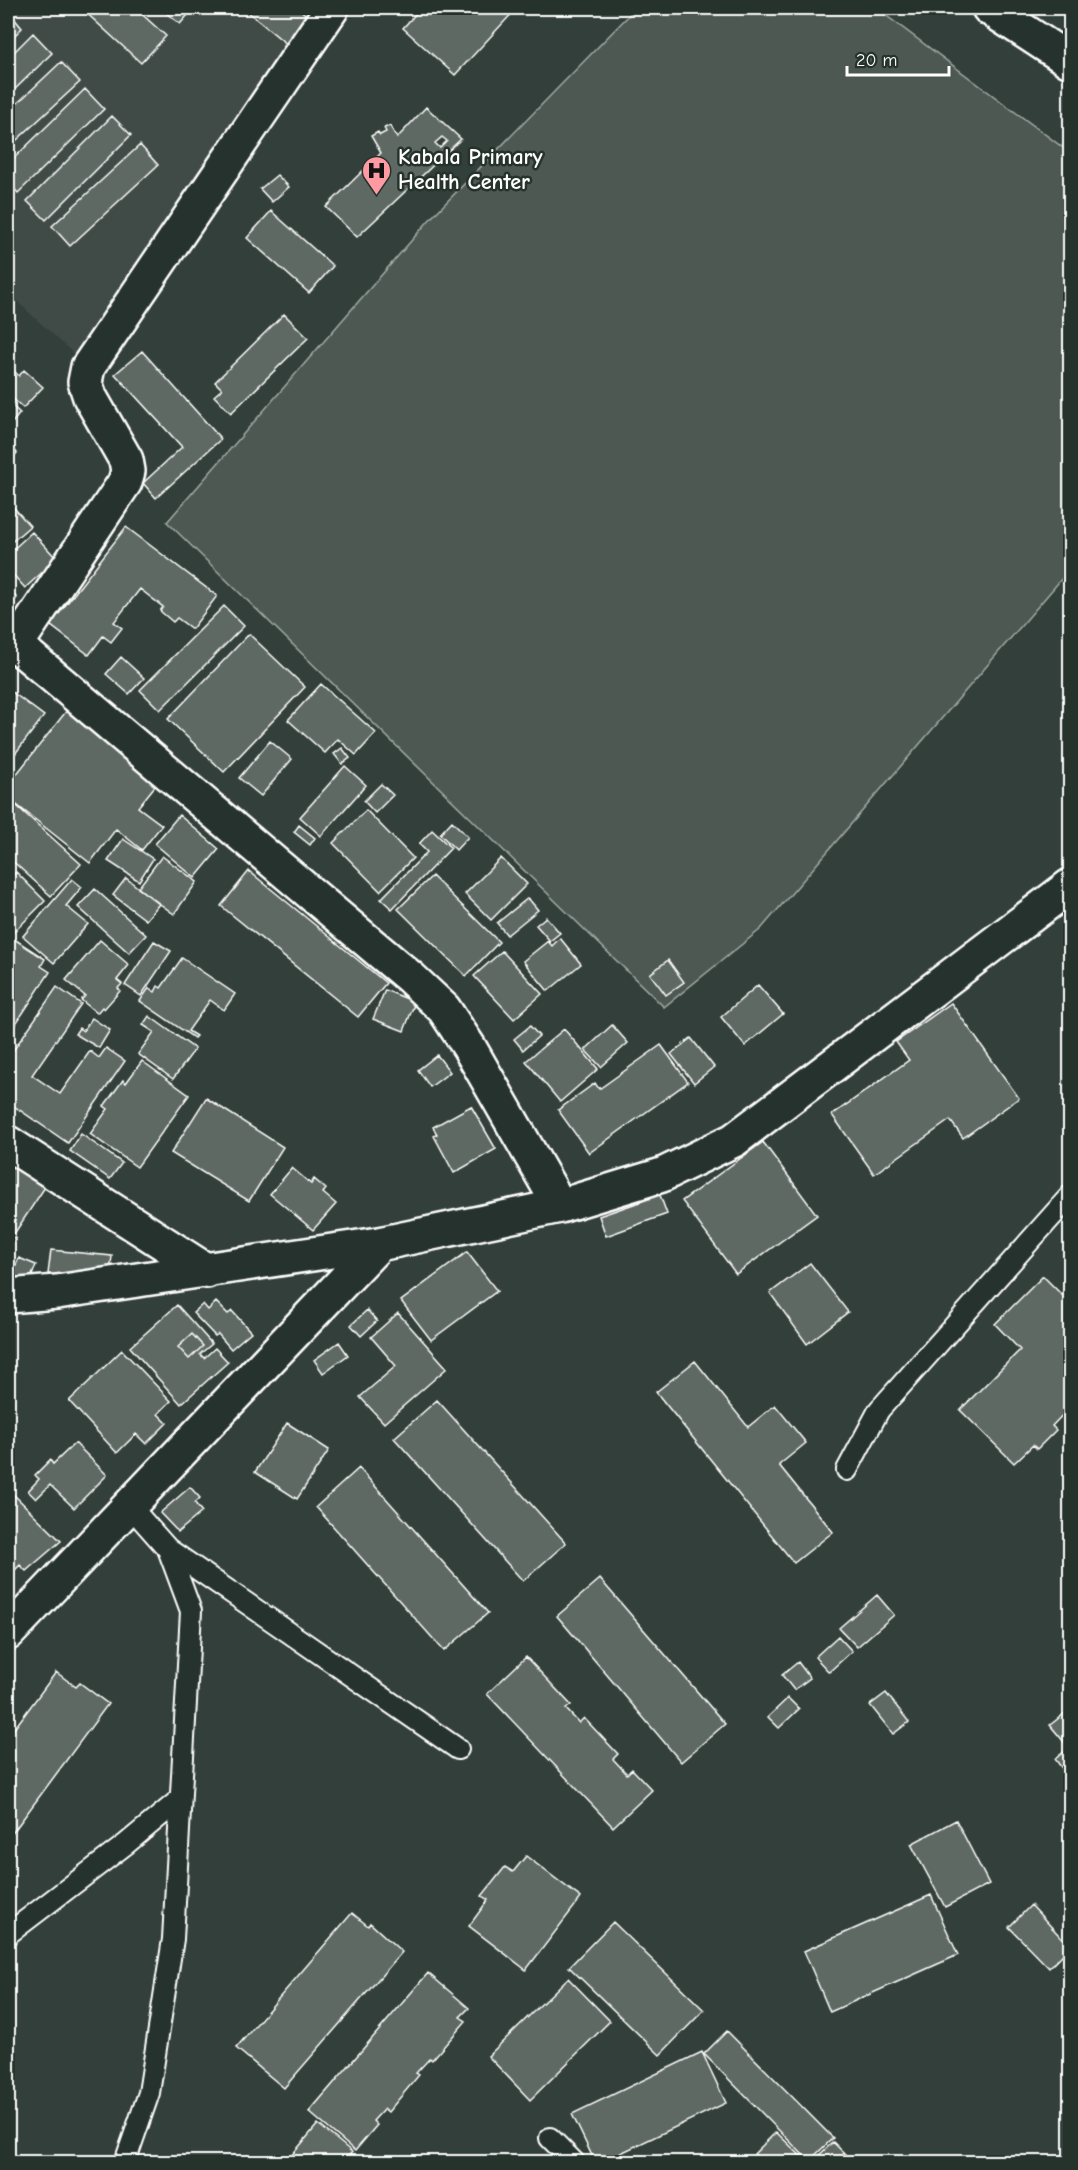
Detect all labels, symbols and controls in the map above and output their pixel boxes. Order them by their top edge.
scale bar [847,39,949,77]
text: 20 m [856,50,897,71]
place label: Kabala Primary Health Center [398,144,543,195]
hospital icon: Kabala Primary Health Center [361,154,393,196]

